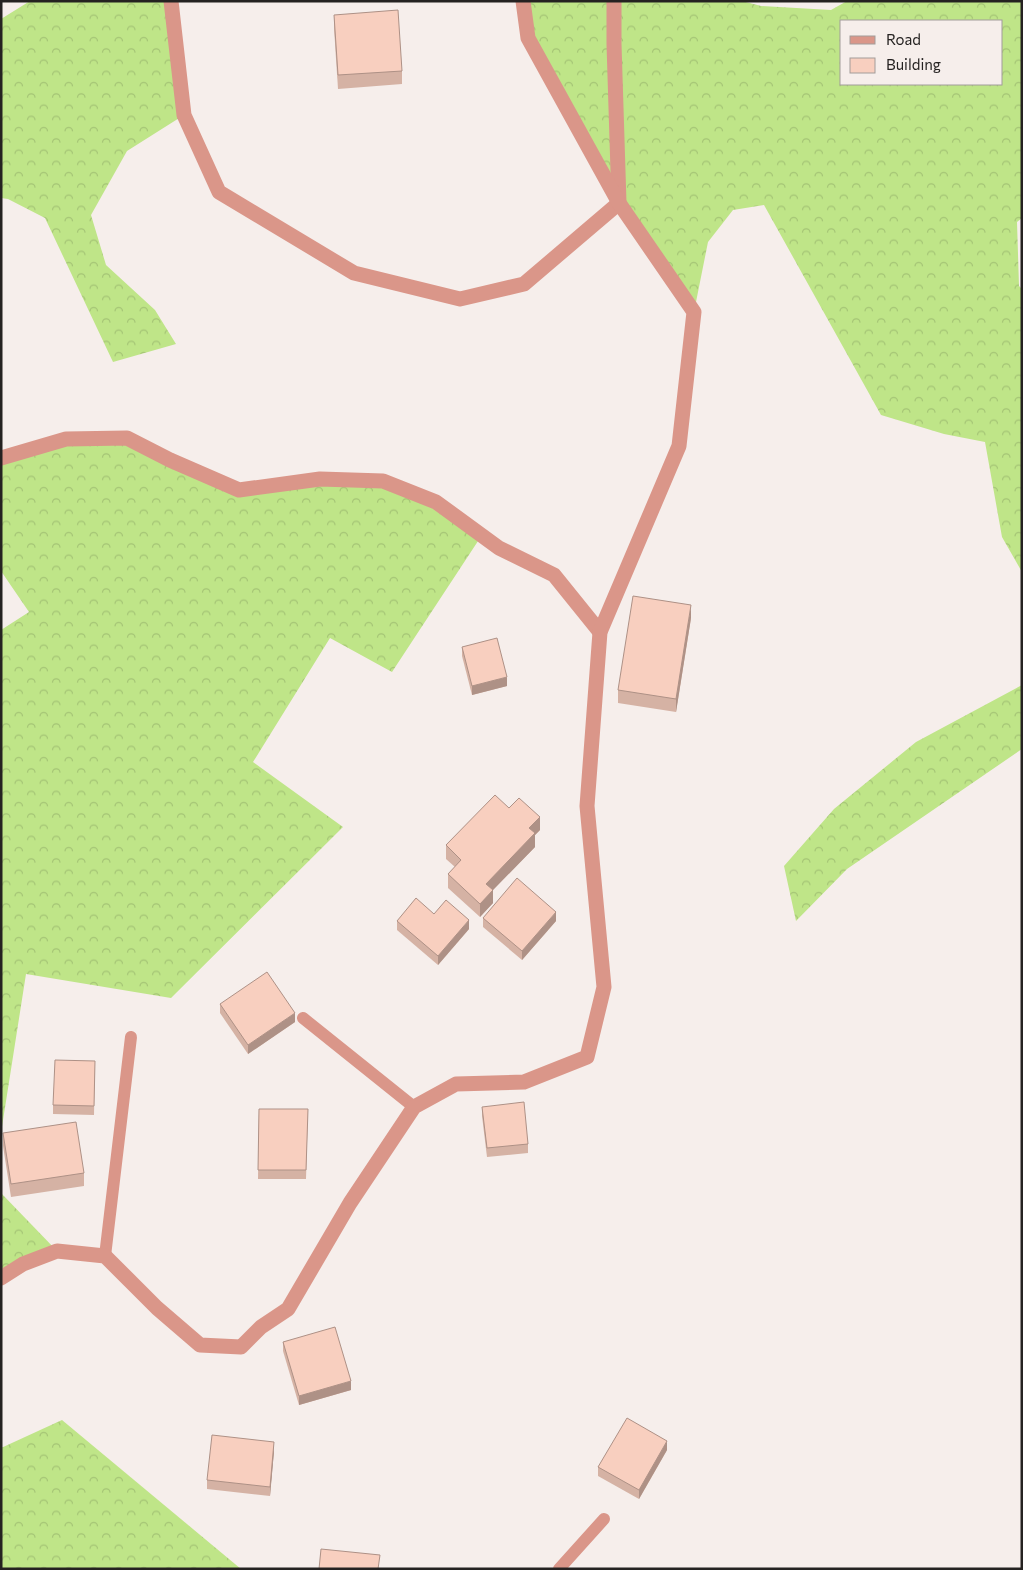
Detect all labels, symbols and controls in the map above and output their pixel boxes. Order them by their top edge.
legend [840,20,1003,85]
text: Road [886,30,921,48]
text: Building [886,55,941,73]

